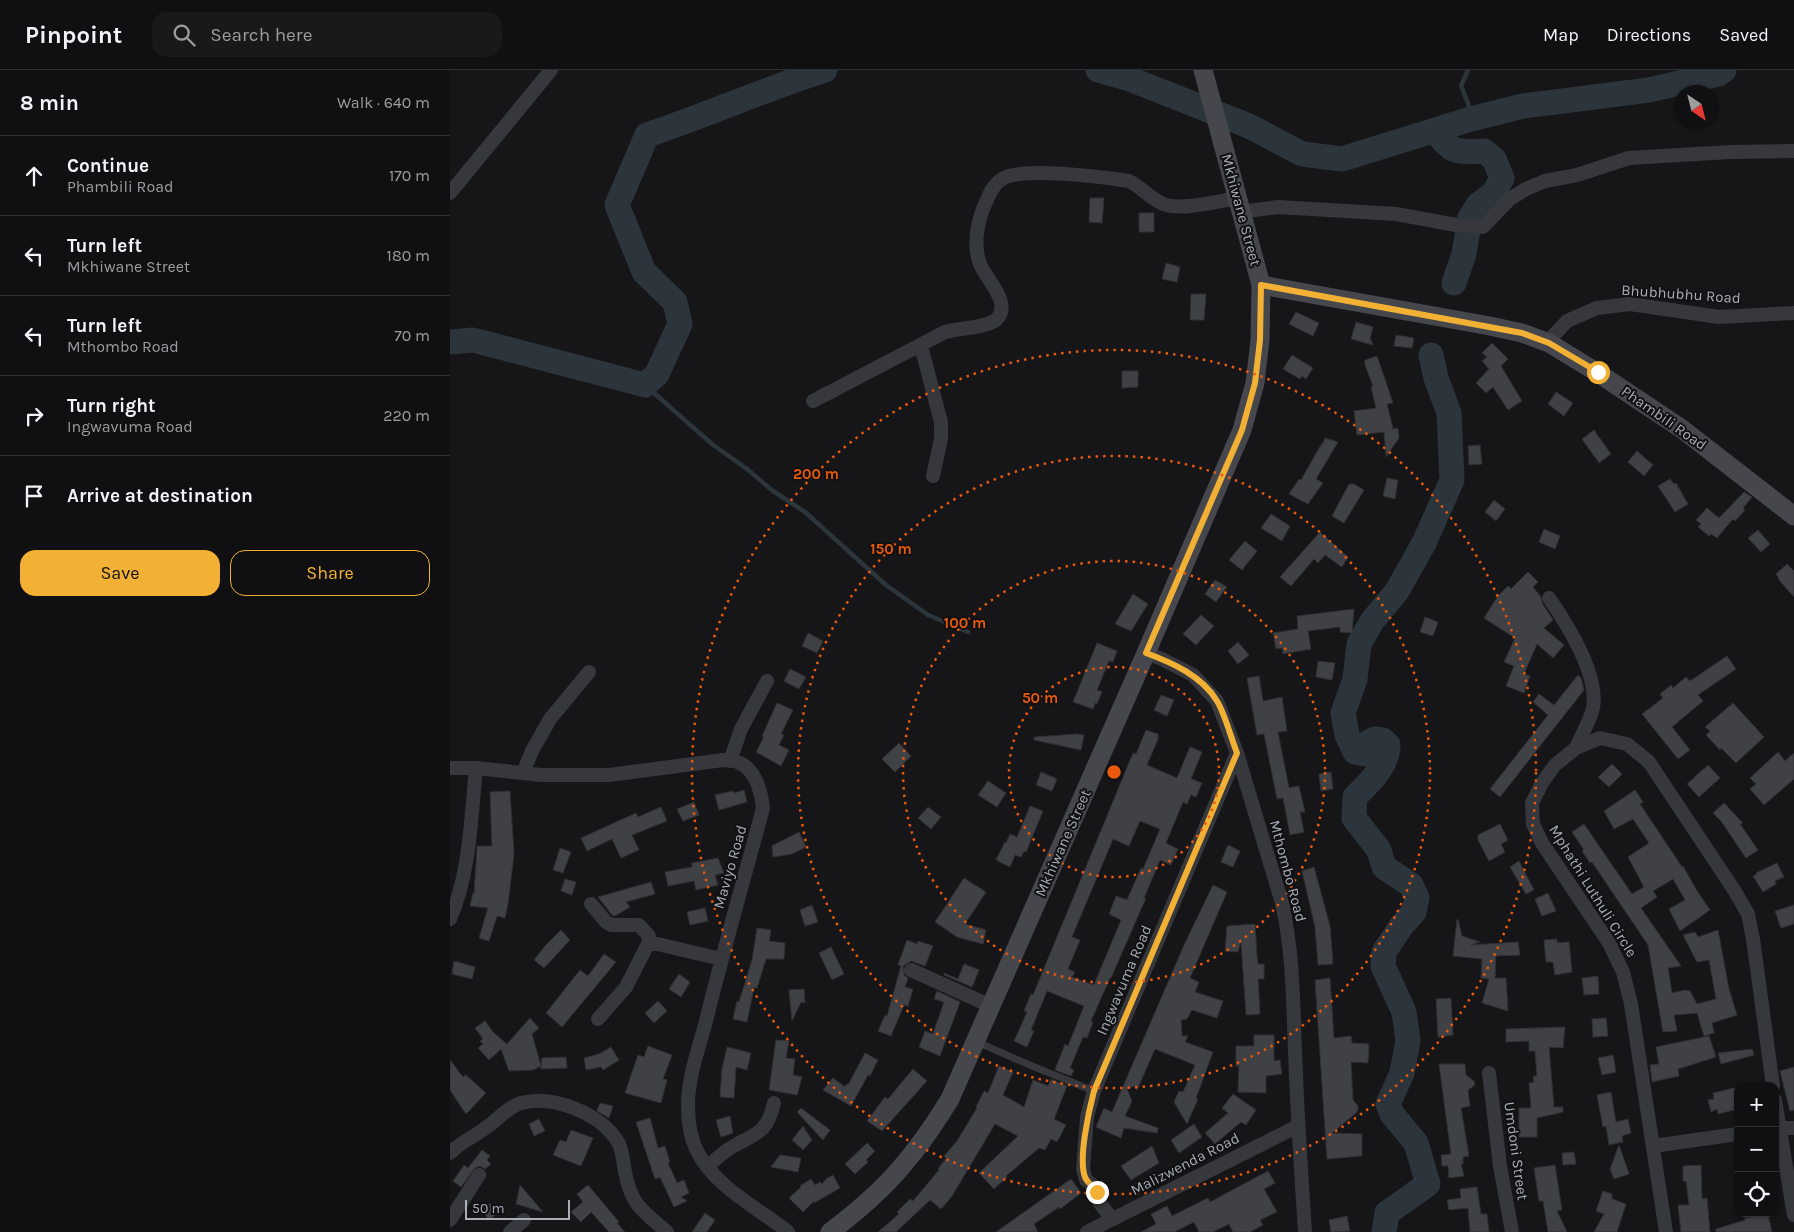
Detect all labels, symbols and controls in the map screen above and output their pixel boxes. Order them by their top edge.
search box [152,12,502,57]
text: Pinpoint [25,21,122,49]
icon: search [170,21,198,49]
text: Search here [210,24,312,46]
text: Map [1543,24,1579,46]
text: Directions [1607,24,1691,46]
text: Saved [1719,24,1769,46]
north arrow [1674,85,1719,130]
text: 8 min [20,91,79,115]
text: Walk · 640 m [337,93,430,112]
street label: Mkhiwane Street [1217,152,1265,268]
text: Continue [67,155,149,177]
icon: ahead [20,162,48,190]
text: 170 m [389,166,430,185]
text: Phambili Road [67,177,173,196]
text: Turn left [67,235,142,257]
icon: left [20,242,48,270]
text: 180 m [387,246,430,265]
text: Mkhiwane Street [67,257,190,276]
street label: Bhubhubhu Road [1621,281,1741,307]
text: Turn left [67,315,142,337]
icon: left [20,322,48,350]
text: 70 m [394,326,430,345]
text: Mthombo Road [67,337,179,356]
route start [1587,361,1610,384]
street label: Phambili Road [1618,382,1710,454]
text: Turn right [67,395,156,417]
icon: right [20,402,48,430]
text: 220 m [383,406,430,425]
text: Ingwavuma Road [67,417,193,436]
text: 200 m [793,465,839,483]
icon: arrive [20,482,48,510]
text: Arrive at destination [67,485,253,507]
text: 150 m [870,540,912,558]
button: Save [20,550,220,596]
button: Share [230,550,430,596]
text: 100 m [944,614,986,632]
text: 50 m [1022,689,1058,707]
centre of rings [1105,763,1123,781]
street label: Mkhiwane Street [1031,786,1095,899]
street label: Mthombo Road [1266,818,1310,924]
street label: Mphathi Luthuli Circle [1545,822,1641,960]
street label: Maviyo Road [709,823,751,911]
street label: Ingwavuma Road [1093,922,1155,1038]
map controls [1734,1082,1779,1217]
button: + [1734,1082,1779,1127]
street label: Umdoni Street [1500,1101,1532,1202]
button: − [1734,1127,1779,1172]
street label: Malizwenda Road [1128,1129,1242,1199]
button: locate [1734,1172,1779,1217]
route end [1086,1181,1109,1204]
scale bar [465,1197,570,1220]
text: 50 m [472,1200,505,1217]

